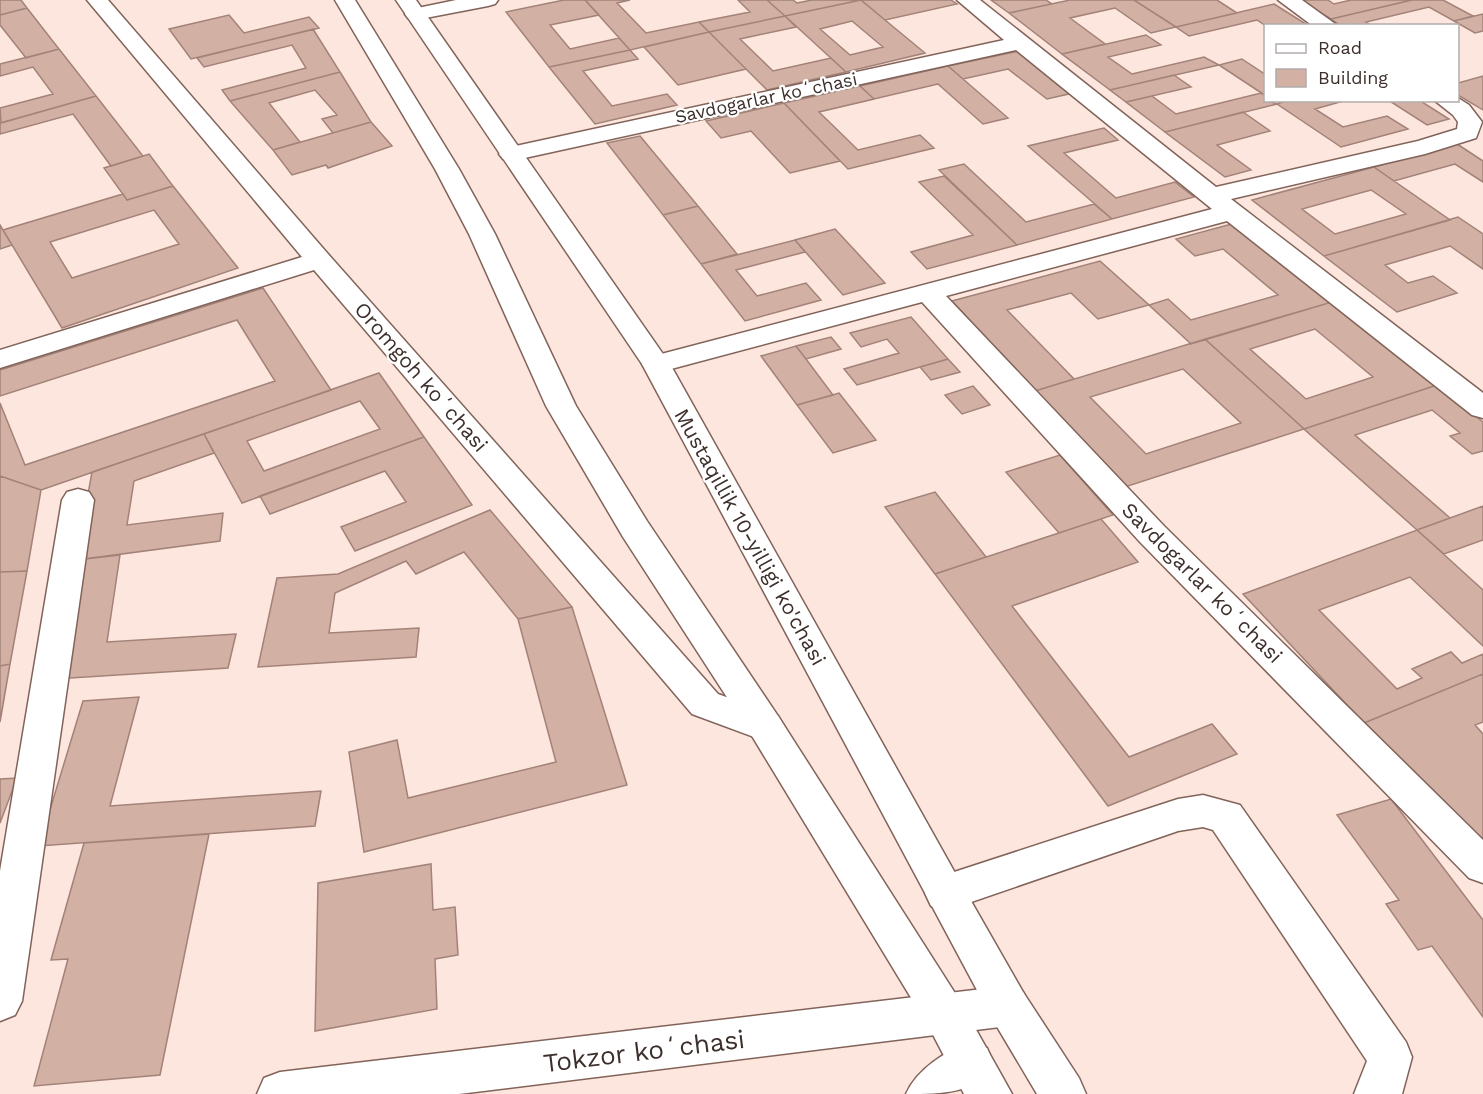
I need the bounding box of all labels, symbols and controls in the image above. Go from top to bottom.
legend [1264,24,1459,102]
text: Road [1318,37,1362,58]
text: Building [1318,67,1388,88]
street label: Savdogarlar koʻchasi [673,68,859,127]
street label: Oromgoh koʻchasi [349,297,493,457]
street label: Mustaqillik 10-yilligi ko'chasi [669,404,832,669]
street label: Savdogarlar koʻchasi [1117,497,1288,668]
street label: Tokzor koʻchasi [542,1024,746,1078]

